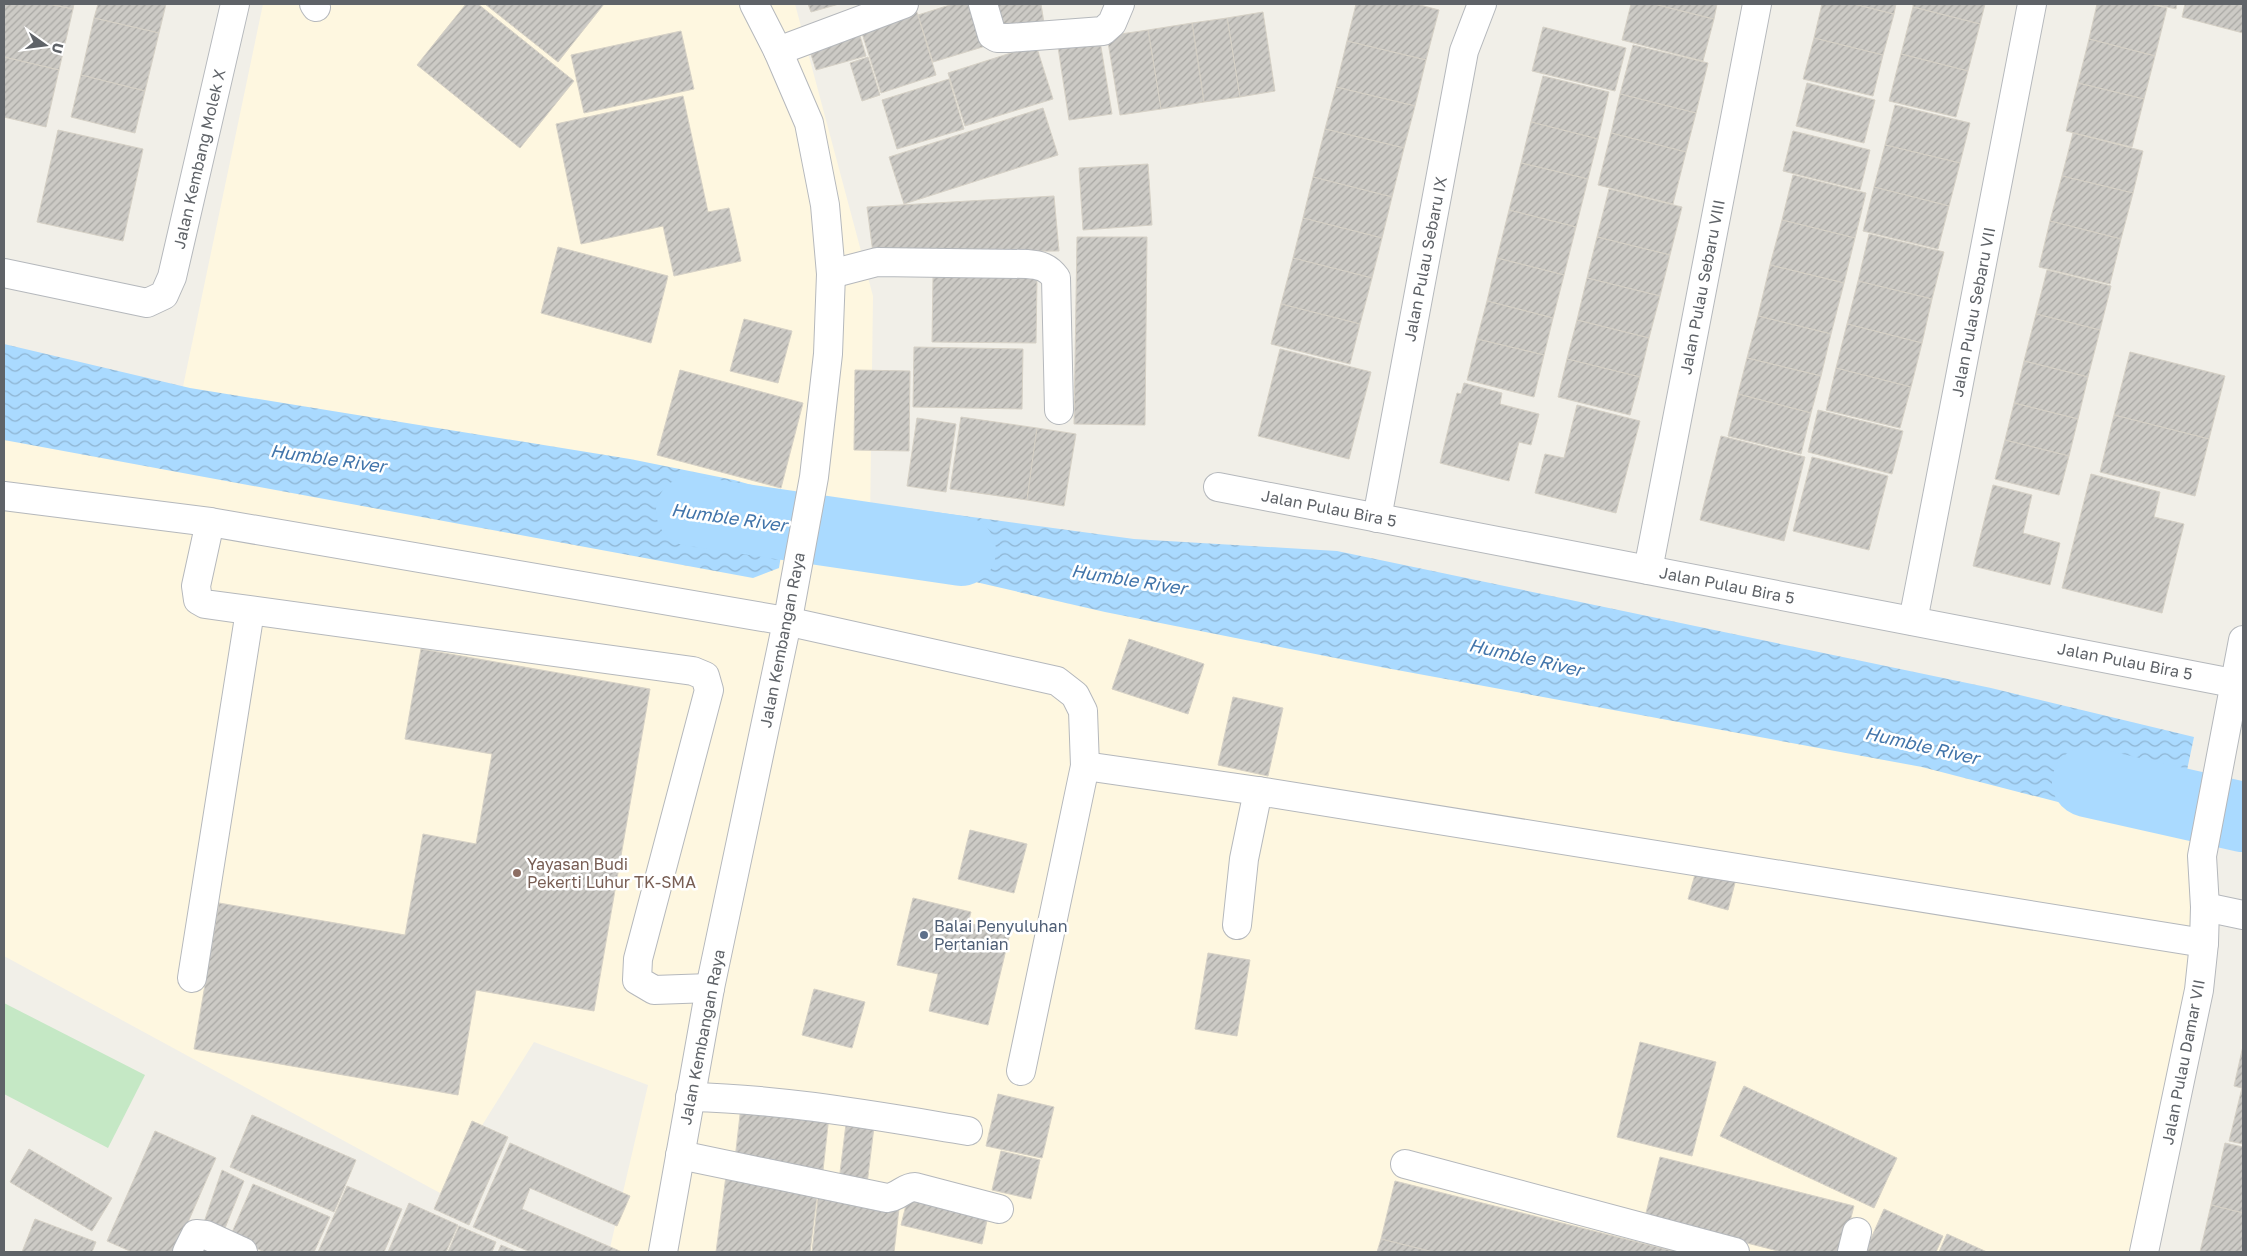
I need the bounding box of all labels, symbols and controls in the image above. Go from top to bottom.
north arrow [20,20,70,70]
text: U [49,41,68,55]
street label: Jalan Kembang Molek X [169,67,230,251]
street label: Jalan Pulau Sebaru IX [1399,174,1451,343]
street label: Jalan Pulau Sebaru VIII [1675,198,1729,376]
street label: Jalan Pulau Sebaru VII [1947,225,1999,399]
water label: Humble River [269,439,390,477]
street label: Jalan Pulau Bira 5 [1260,485,1398,531]
water label: Humble River [670,498,791,536]
street label: Jalan Kembangan Raya [755,550,809,730]
water label: Humble River [1070,559,1191,599]
street label: Jalan Pulau Bira 5 [1658,562,1796,608]
water label: Humble River [1467,633,1588,681]
street label: Jalan Pulau Bira 5 [2056,638,2194,684]
water label: Humble River [1863,721,1984,769]
place label: Yayasan Budi Pekerti Luhur TK-SMA [527,854,696,892]
marker: Yayasan Budi Pekerti Luhur TK-SMA [511,867,523,879]
place label: Balai Penyuluhan Pertanian [934,916,1068,954]
marker: Balai Penyuluhan Pertanian [918,929,930,941]
street label: Jalan Kembangan Raya [675,947,729,1127]
street label: Jalan Pulau Damar VII [2157,977,2209,1147]

